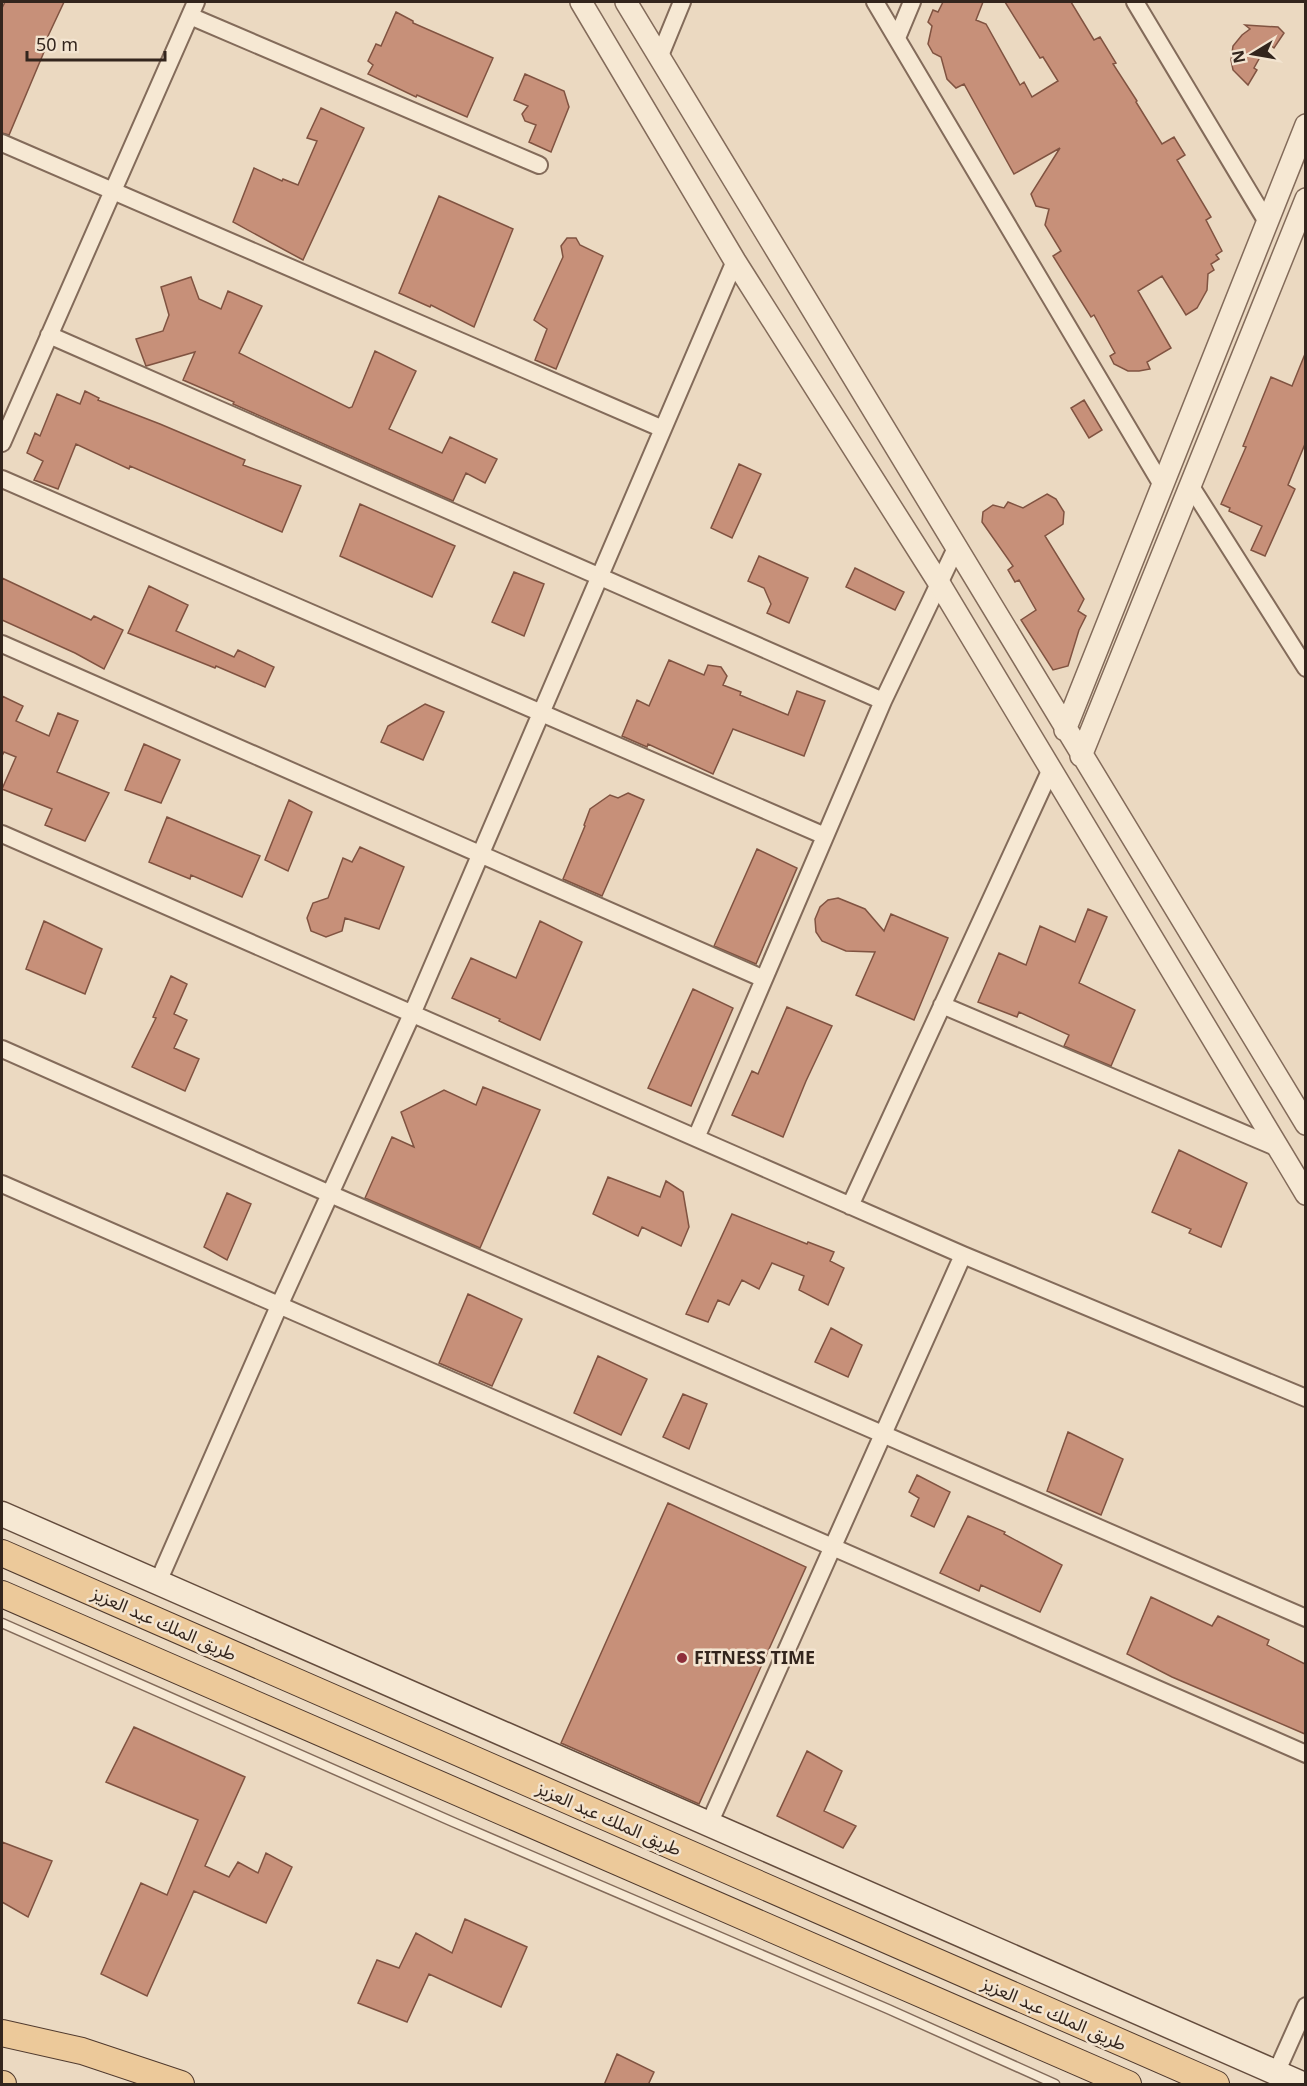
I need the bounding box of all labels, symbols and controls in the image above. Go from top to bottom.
scale bar [27,24,165,62]
north arrow [1223,24,1283,84]
text: 50 m [36,26,78,64]
text: N [1221,47,1257,66]
street label: طريق الملك عبد العزيز [84,1574,243,1673]
place label: FITNESS TIME [694,1639,815,1677]
marker: FITNESS TIME [675,1651,689,1665]
street label: طريق الملك عبد العزيز [529,1769,688,1868]
street label: طريق الملك عبد العزيز [974,1964,1133,2063]

